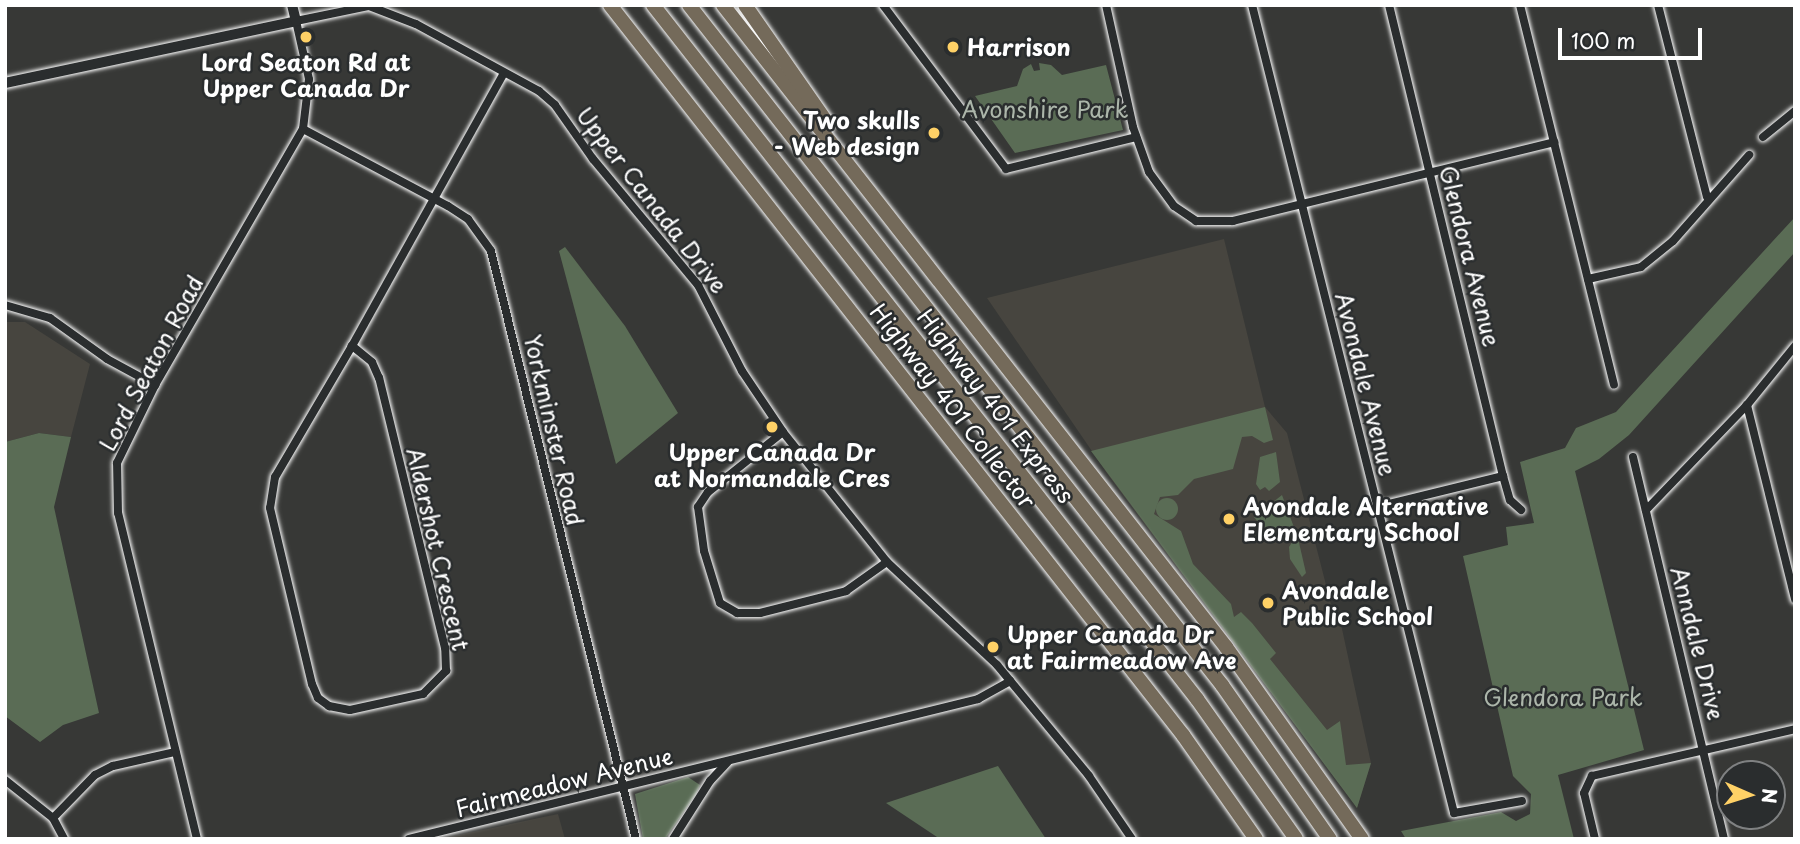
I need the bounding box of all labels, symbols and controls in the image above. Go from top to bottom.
scale bar [1562,14,1706,58]
text: 100 m [1571,24,1635,56]
marker: Lord Seaton Rd at Upper Canada Dr [298,29,314,45]
place label: Harrison [967,33,1071,61]
marker: Harrison [945,39,961,55]
place label: Lord Seaton Rd at Upper Canada Dr [200,48,412,102]
park label: Avonshire Park [962,95,1128,123]
street label: Upper Canada Drive [571,101,733,299]
place label: Two skulls - Web design [773,106,920,160]
marker: Two skulls - Web design [926,125,942,141]
street label: Glendora Avenue [1434,162,1506,350]
street label: Lord Seaton Road [93,270,209,456]
street label: Avondale Avenue [1330,289,1402,479]
street label: Highway 401 Collector [865,298,1041,514]
street label: Highway 401 Express [912,305,1080,507]
street label: Yorkminster Road [518,331,590,529]
marker: Upper Canada Dr at Normandale Cres [764,419,780,435]
place label: Upper Canada Dr at Normandale Cres [654,438,890,492]
street label: Aldershot Crescent [401,444,475,654]
place label: Avondale Alternative Elementary School [1243,492,1490,546]
marker: Avondale Alternative Elementary School [1221,511,1237,527]
street label: Anndale Drive [1665,562,1731,724]
place label: Avondale Public School [1282,576,1434,630]
marker: Avondale Public School [1260,595,1276,611]
place label: Upper Canada Dr at Fairmeadow Ave [1007,620,1236,674]
marker: Upper Canada Dr at Fairmeadow Ave [985,639,1001,655]
park label: Glendora Park [1484,683,1642,711]
street label: Fairmeadow Avenue [453,742,675,822]
north arrow [1716,760,1786,830]
text: N [1756,788,1784,804]

